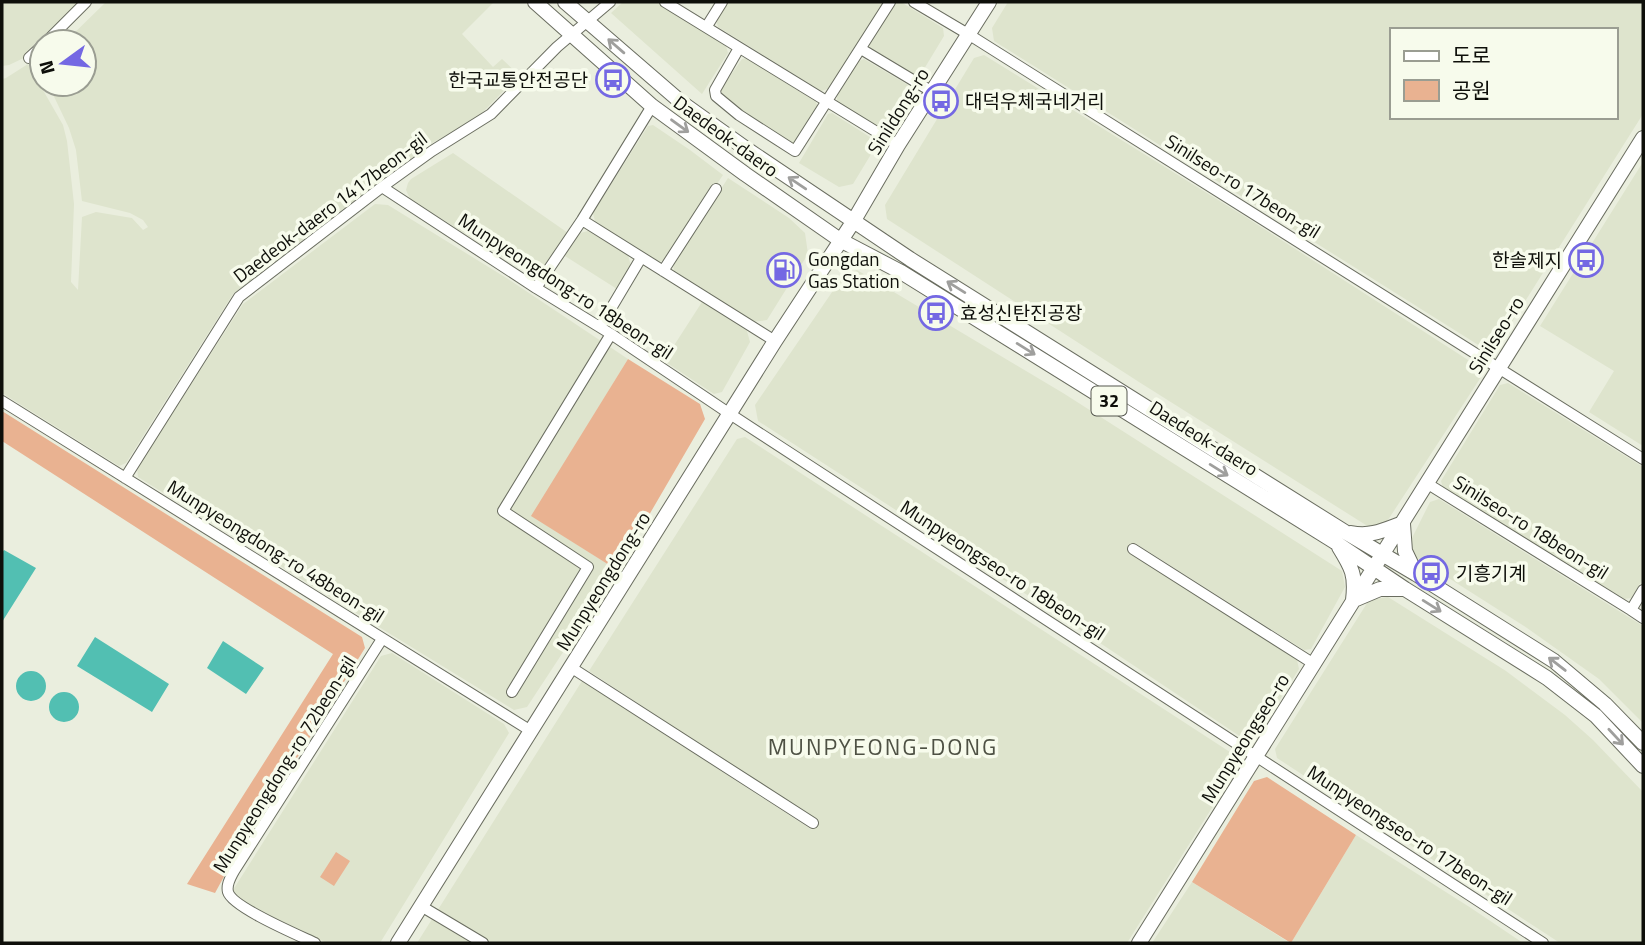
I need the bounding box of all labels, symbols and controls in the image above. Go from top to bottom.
north arrow [28,28,98,98]
legend [1390,28,1617,119]
one-way arrow [608,38,626,54]
text: 도로 [1452,39,1491,71]
text: N [30,57,62,78]
bus stop icon: 한국교통안전공단 [594,61,632,99]
street label: Sinildong-ro [859,62,936,160]
place label: 한국교통안전공단 [448,65,589,94]
text: 공원 [1452,74,1491,106]
bus stop icon: 대덕우체국네거리 [922,82,960,120]
place label: 대덕우체국네거리 [965,86,1105,115]
street label: Daedeok-daero [668,88,785,184]
one-way arrow [670,118,689,133]
street label: Daedeok-daero 1417beon-gil [227,124,433,289]
street label: Sinilseo-ro 17beon-gil [1160,126,1327,245]
one-way arrow [788,176,807,191]
street label: Munpyeongdong-ro 18beon-gil [453,205,680,366]
bus stop icon: 한솔제지 [1567,241,1605,279]
place label: Gongdan Gas Station [808,244,900,295]
place label: 한솔제지 [1492,245,1562,274]
fuel station icon: Gongdan Gas Station [765,251,803,289]
one-way arrow [947,280,966,295]
street label: Sinilseo-ro [1460,290,1531,379]
bus stop icon: 효성신탄진공장 [917,294,955,332]
place label: 효성신탄진공장 [960,298,1082,327]
one-way arrow [1015,343,1035,357]
road number: 32 [1092,386,1126,416]
street label: Daedeok-daero [1144,393,1264,483]
one-way arrow [1209,462,1228,477]
street label: Sinilseo-ro 18beon-gil [1448,467,1615,586]
street label: Munpyeongdong-ro 48beon-gil [162,472,390,629]
street label: Munpyeongseo-ro 18beon-gil [895,492,1112,647]
street label: Munpyeongdong-ro [548,506,657,656]
bus stop icon: 기흥기계 [1412,554,1450,592]
place label: 기흥기계 [1456,558,1526,587]
one-way arrow [1421,599,1441,613]
street label: Munpyeongdong-ro 72beon-gil [205,650,362,878]
one-way arrow [1547,657,1566,672]
street label: Munpyeongseo-ro [1193,667,1296,808]
one-way arrow [1608,728,1625,745]
district label: MUNPYEONG-DONG [768,729,998,764]
street label: Munpyeongseo-ro 17beon-gil [1302,757,1519,912]

